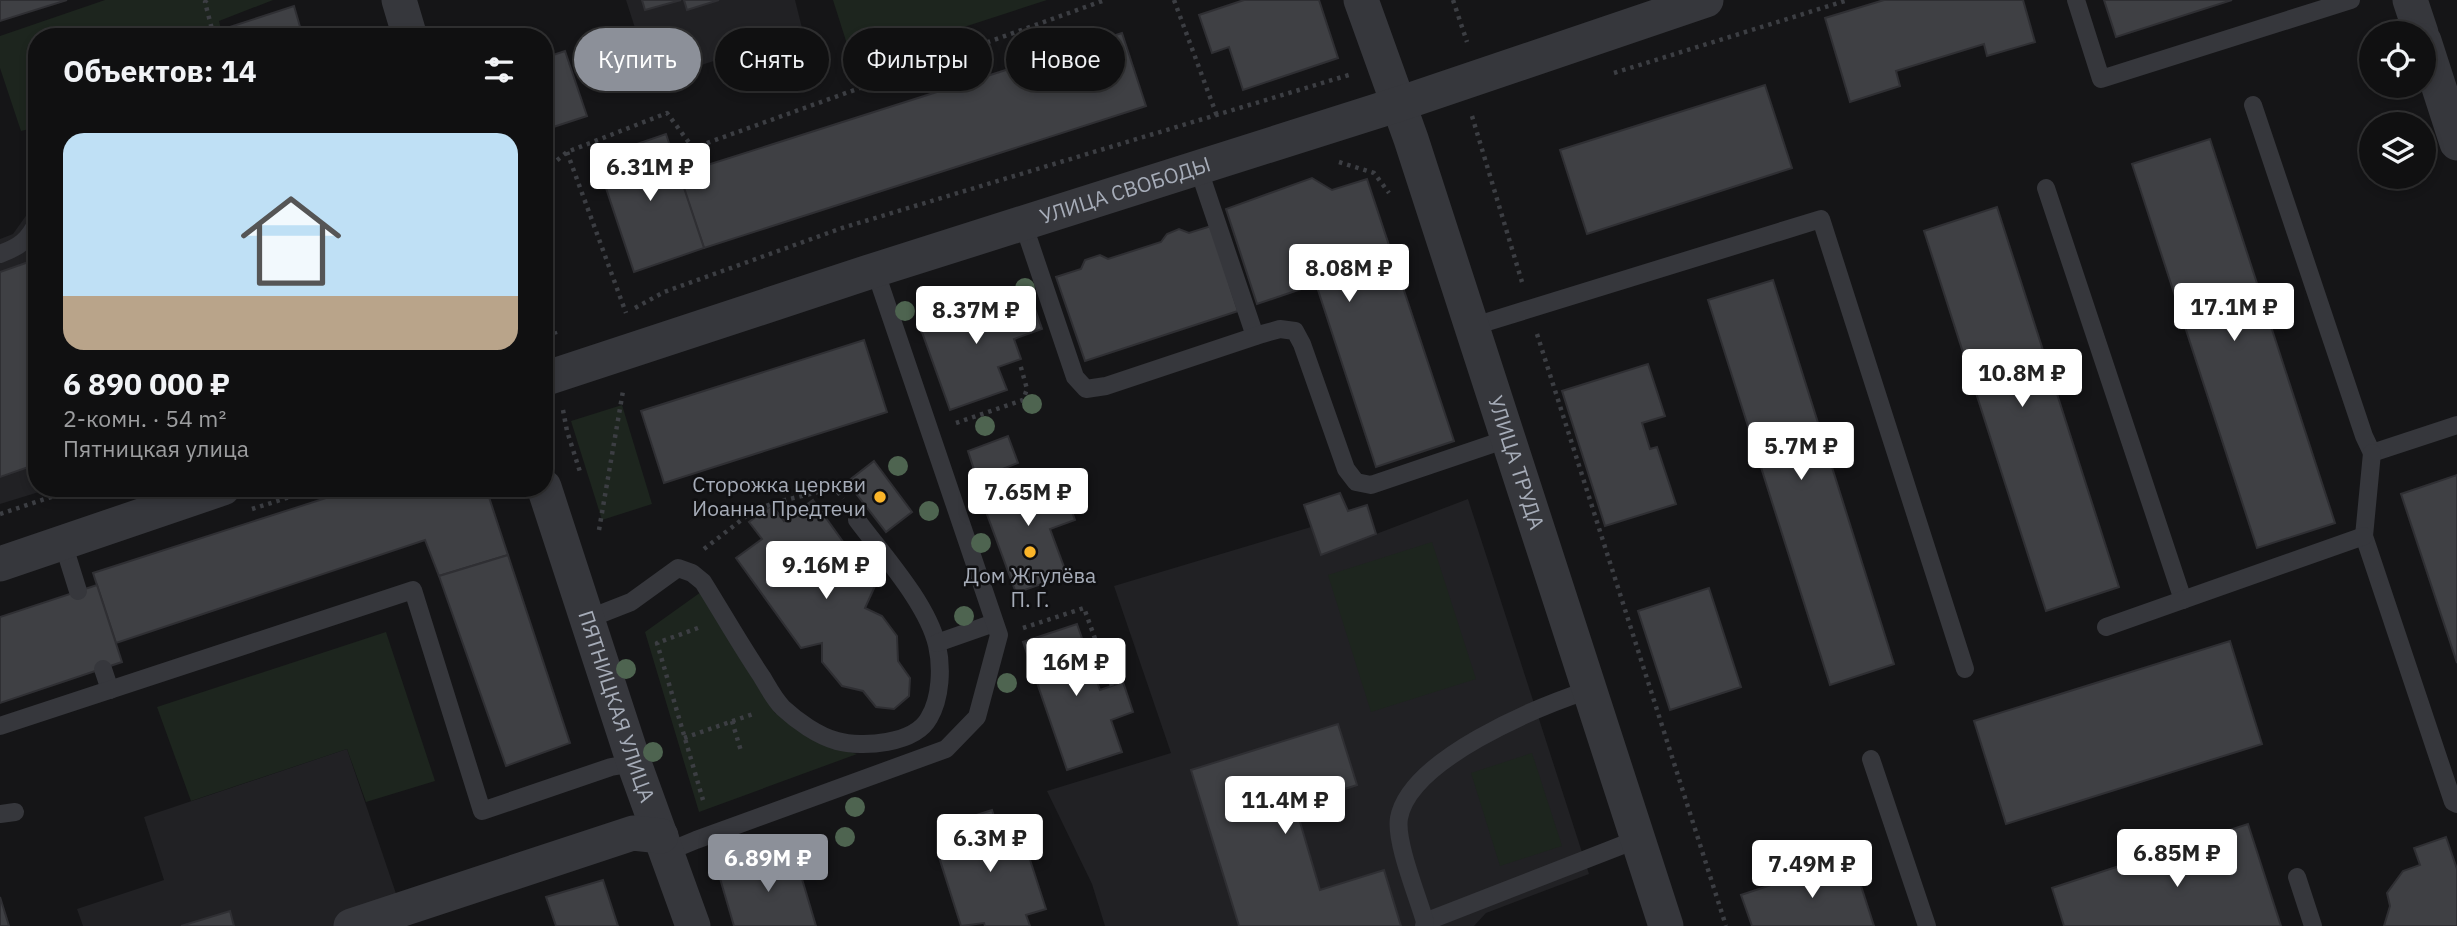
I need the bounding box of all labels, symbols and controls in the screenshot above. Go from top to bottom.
map controls [2359,21,2436,189]
button: locate [2359,21,2436,98]
chip: Купить [574,28,701,91]
chip: Снять [715,28,829,91]
chip: Фильтры [843,28,992,91]
chip: Новое [1006,28,1125,91]
text: Объектов: 14 [63,51,257,90]
icon: filters [480,51,518,89]
button: layers [2359,112,2436,189]
pin: 6.31M ₽ [585,144,715,203]
street label: УЛИЦА СВОБОДЫ [1036,150,1214,230]
text: 6.31M ₽ [606,151,694,181]
icon: home [228,178,354,304]
pin: 8.08M ₽ [1284,244,1414,304]
text: 8.08M ₽ [1305,252,1393,282]
pin: 17.1M ₽ [2169,284,2299,343]
pin: 8.37M ₽ [911,286,1041,346]
text: 17.1M ₽ [2190,291,2278,321]
text: 8.37M ₽ [932,294,1020,324]
pin: 10.8M ₽ [1957,350,2087,409]
text: 10.8M ₽ [1978,357,2066,387]
text: 6 890 000 ₽ [63,364,230,403]
street label: УЛИЦА ТРУДА [1482,392,1552,533]
text: 2-комн. · 54 m² [63,403,226,433]
pin: 5.7M ₽ [1744,422,1858,482]
text: 5.7M ₽ [1764,430,1838,460]
text: Пятницкая улица [63,433,249,463]
pin: 7.65M ₽ [963,468,1093,528]
place label: Сторожка церкви Иоанна Предтечи [692,470,866,522]
text: 7.65M ₽ [984,476,1072,506]
marker: Сторожка церкви Иоанна Предтечи [872,489,888,505]
pin: 9.16M ₽ [761,542,891,601]
marker: Дом Жгулёва П. Г. [1022,544,1038,560]
text: 9.16M ₽ [782,549,870,579]
place label: Дом Жгулёва П. Г. [964,561,1096,613]
street label: ПЯТНИЦКАЯ УЛИЦА [572,607,662,806]
pin: 16M ₽ [1027,638,1125,698]
text: 16M ₽ [1042,646,1110,676]
pin: 11.4M ₽ [1220,776,1350,836]
text: 11.4M ₽ [1241,784,1329,814]
pin: 6.3M ₽ [933,814,1047,874]
text: 6.3M ₽ [953,822,1027,852]
pin: 6.85M ₽ [2112,830,2242,889]
pin: 6.89M ₽ [703,834,833,894]
text: 6.85M ₽ [2133,837,2221,867]
pin: 7.49M ₽ [1747,841,1877,900]
text: 6.89M ₽ [724,842,812,872]
text: 7.49M ₽ [1768,848,1856,878]

